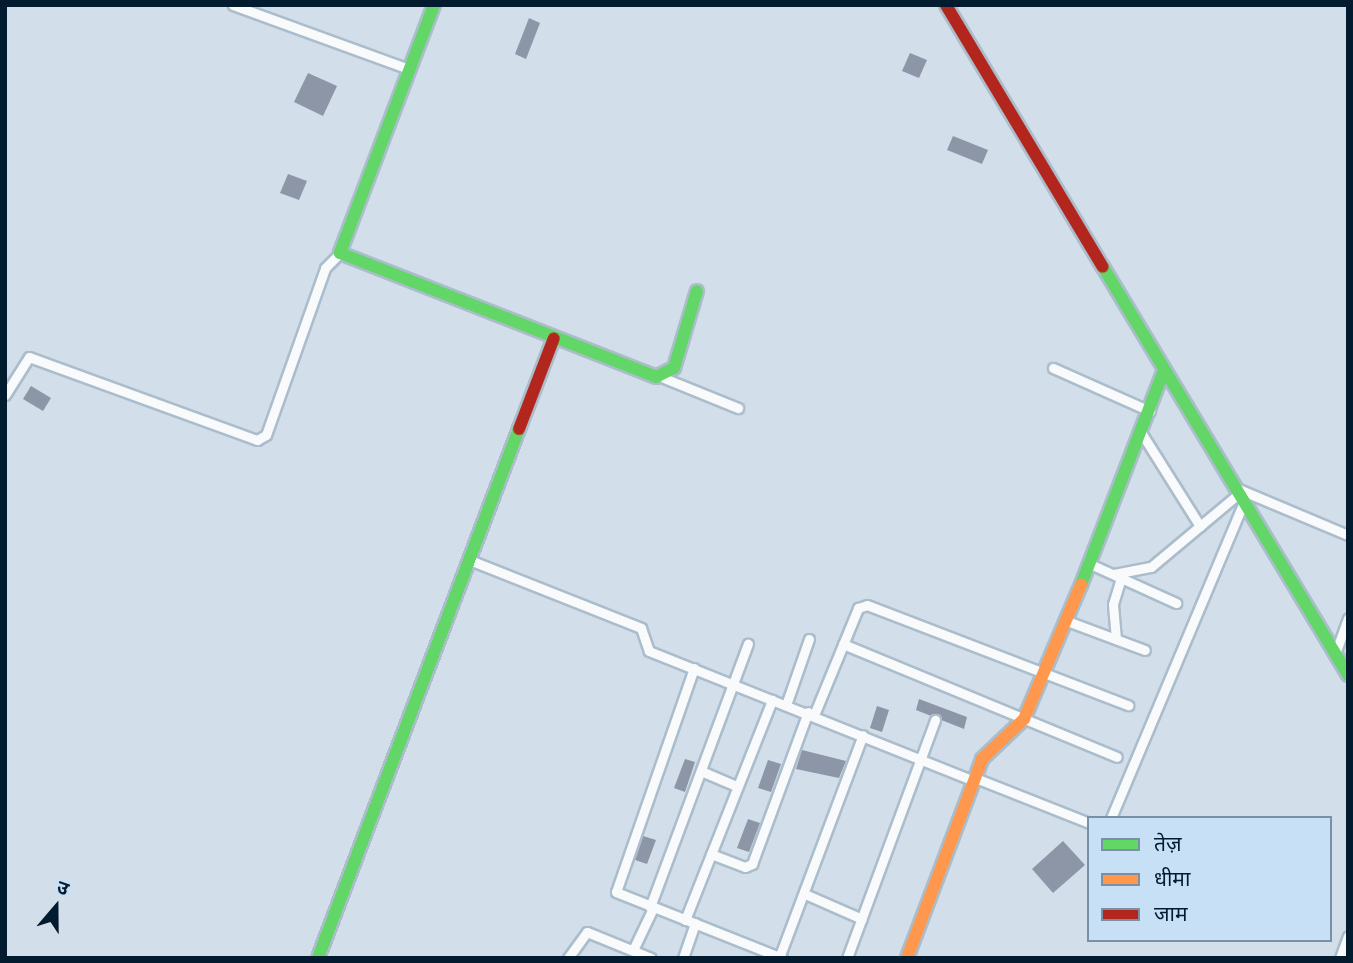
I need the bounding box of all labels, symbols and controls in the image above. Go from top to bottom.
legend [1087,816,1332,942]
text: तेज़ [1154,829,1182,857]
text: धीमा [1154,864,1190,892]
north arrow [21,872,91,942]
text: उ [54,874,73,900]
text: जाम [1154,899,1188,927]

